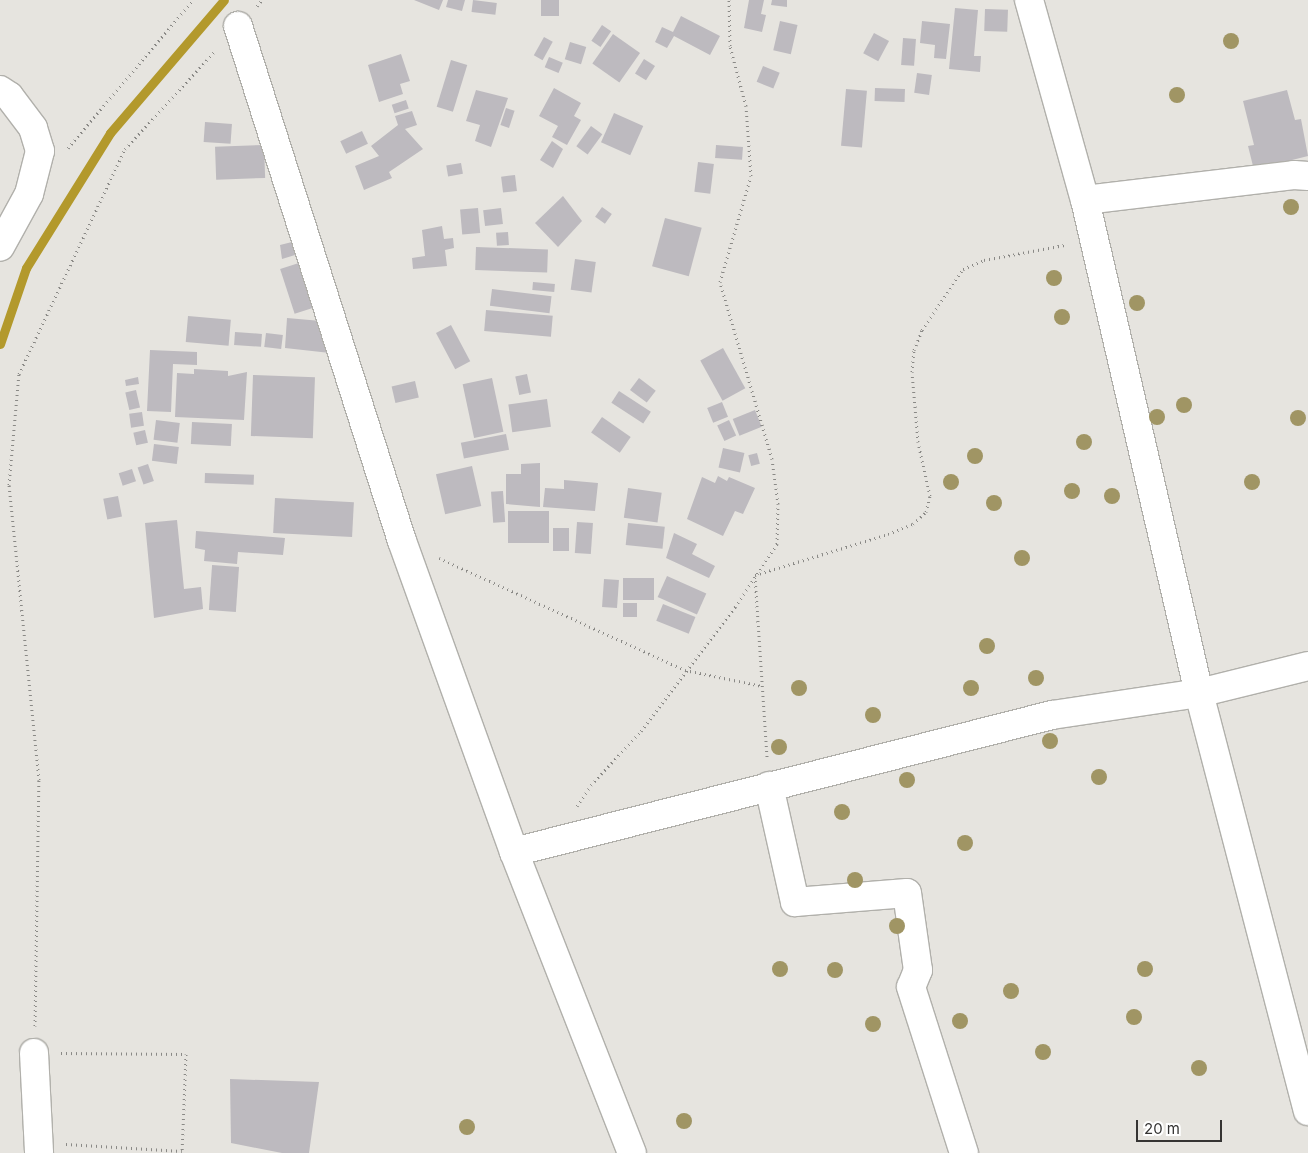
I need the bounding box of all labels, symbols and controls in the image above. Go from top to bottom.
scale bar [1138,1110,1224,1142]
text: 20 m [1144,1119,1180,1138]

